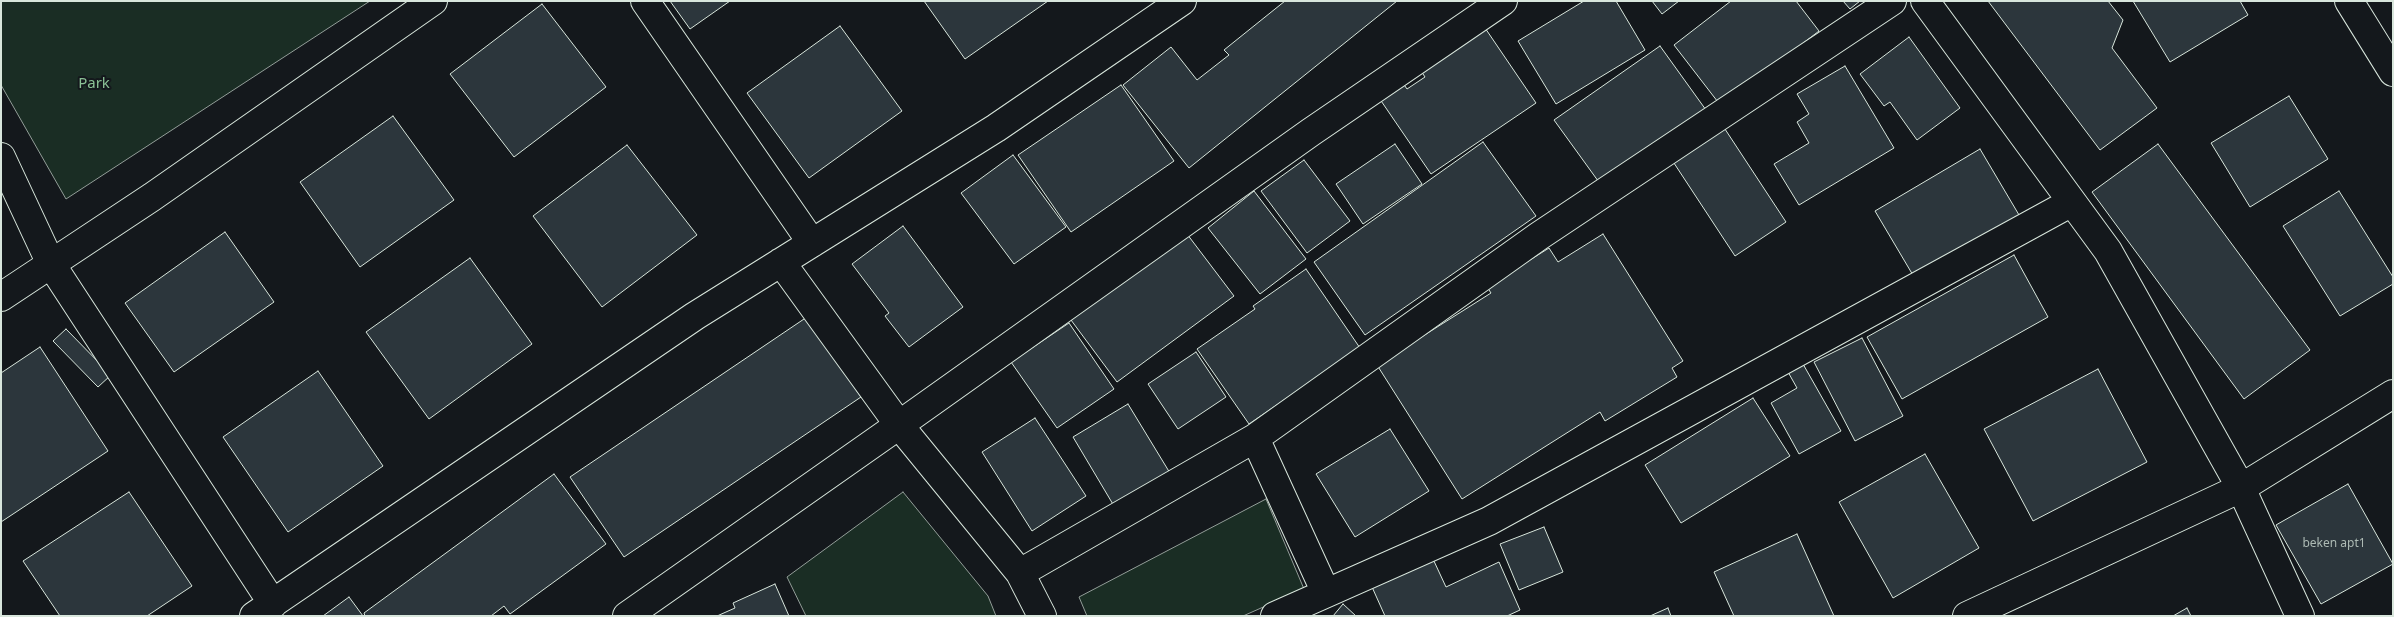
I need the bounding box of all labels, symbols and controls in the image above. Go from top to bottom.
park label: Park [78,75,110,93]
house number: beken apt1 [2302,537,2366,551]

